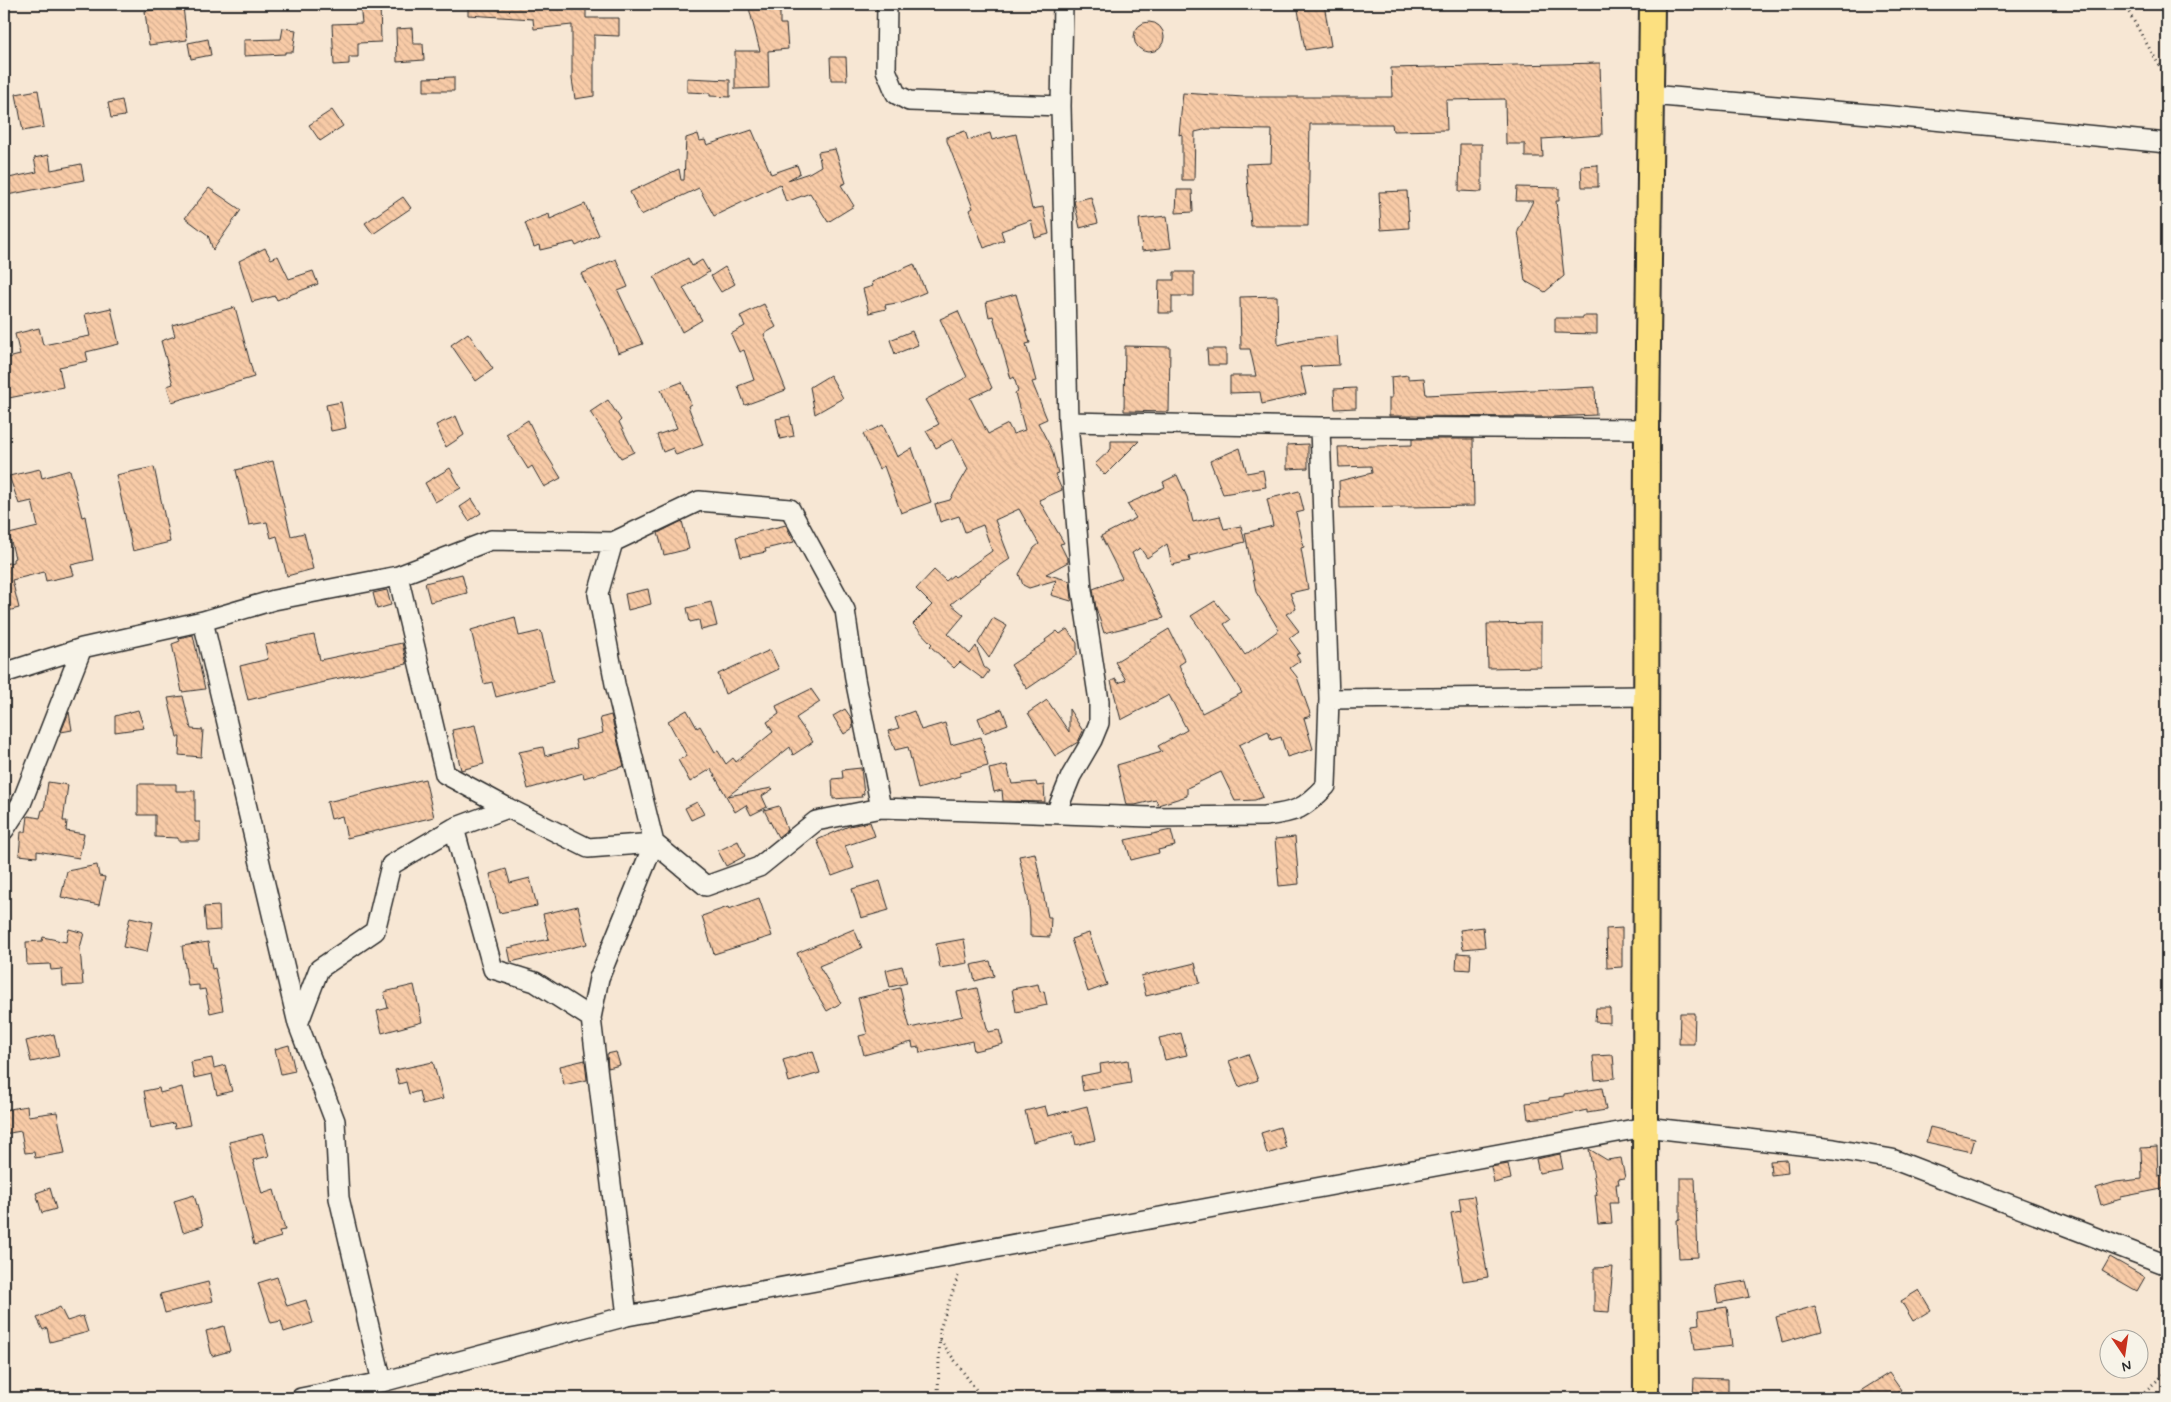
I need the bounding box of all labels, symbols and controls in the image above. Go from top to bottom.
north arrow [2098,1330,2148,1380]
text: N [2120,1356,2133,1376]

